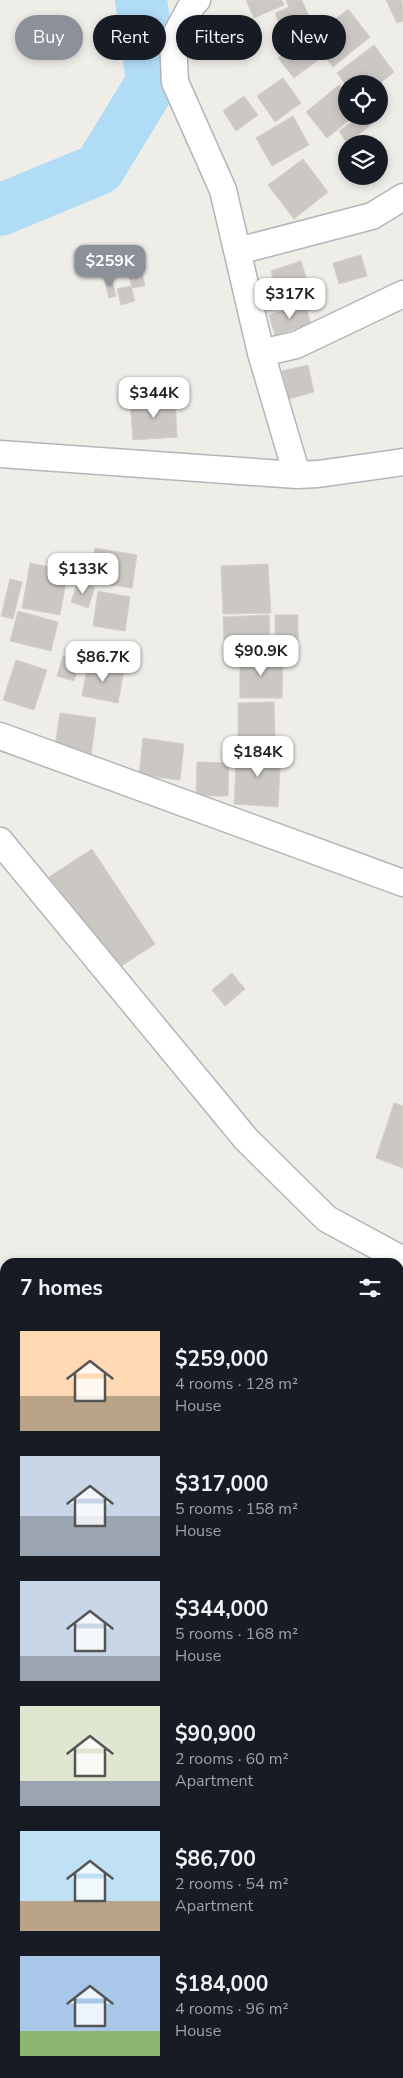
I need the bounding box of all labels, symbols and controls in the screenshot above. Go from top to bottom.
chip: Buy [15,15,83,60]
chip: Rent [93,15,166,60]
chip: Filters [176,15,262,60]
chip: New [272,15,346,60]
map controls [338,75,388,185]
button: locate [338,75,388,125]
button: layers [338,135,388,185]
pin: $259K [75,244,145,287]
text: $259K [85,250,135,272]
pin: $317K [255,278,325,320]
text: $317K [265,283,315,305]
pin: $344K [119,376,189,419]
text: $344K [129,382,179,404]
pin: $133K [48,552,118,595]
text: $133K [58,558,108,580]
pin: $90.9K [220,634,302,677]
pin: $86.7K [62,640,144,683]
text: $90.9K [235,640,288,662]
text: $86.7K [77,646,130,668]
pin: $184K [223,736,293,778]
text: $184K [233,741,283,763]
text: 7 homes [20,1274,103,1302]
icon: filters [356,1274,384,1302]
text: $259,000 [175,1345,268,1373]
icon: home [60,1351,120,1411]
text: 4 rooms · 128 m² [175,1373,298,1395]
text: House [175,1395,221,1417]
text: $317,000 [175,1470,268,1498]
icon: home [60,1476,120,1536]
text: 5 rooms · 158 m² [175,1498,298,1520]
text: House [175,1520,221,1542]
text: $344,000 [175,1595,268,1623]
icon: home [60,1601,120,1661]
text: 5 rooms · 168 m² [175,1623,298,1645]
text: House [175,1645,221,1667]
text: $90,900 [175,1720,256,1748]
icon: home [60,1726,120,1786]
text: 2 rooms · 60 m² [175,1748,288,1770]
text: Apartment [175,1770,253,1792]
text: $86,700 [175,1845,256,1873]
icon: home [60,1851,120,1911]
text: 2 rooms · 54 m² [175,1873,288,1895]
text: Apartment [175,1895,253,1917]
text: $184,000 [175,1970,268,1998]
icon: home [60,1976,120,2036]
text: 4 rooms · 96 m² [175,1998,288,2020]
text: House [175,2020,221,2042]

